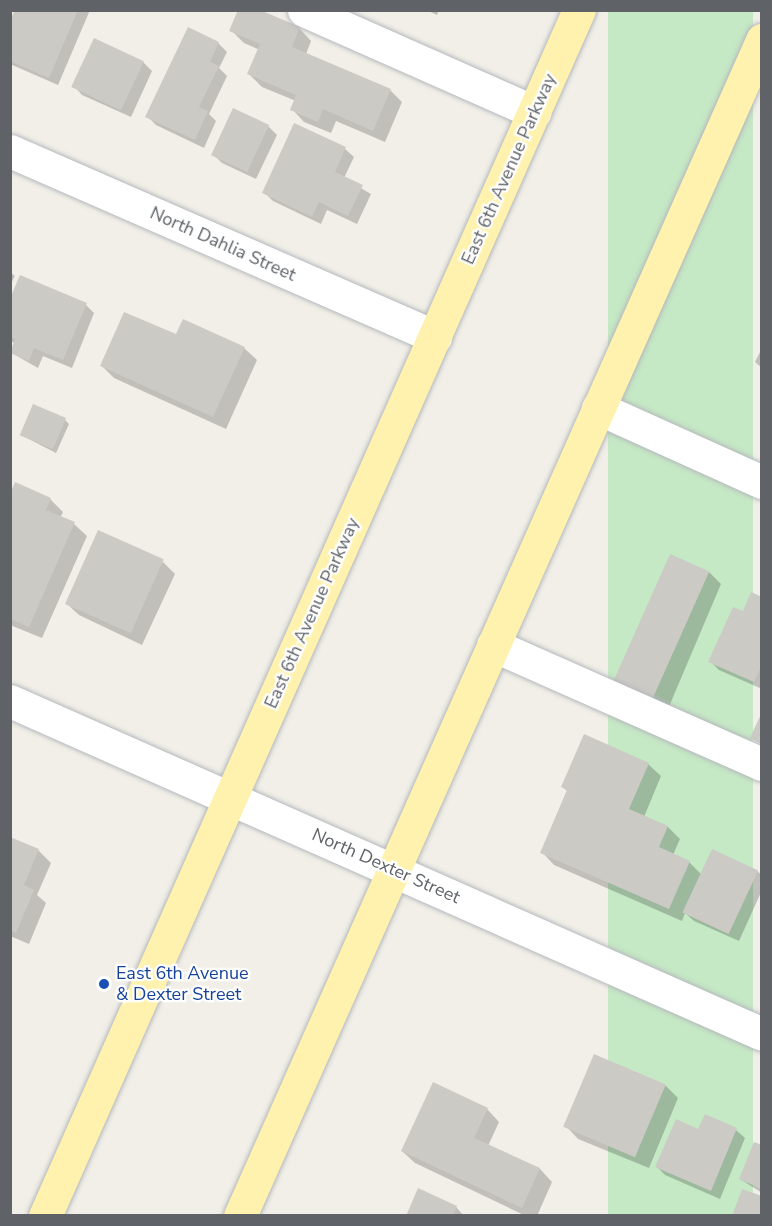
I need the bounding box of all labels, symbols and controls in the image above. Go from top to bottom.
street label: East 6th Avenue Parkway [457,70,561,268]
street label: North Dahlia Street [147,202,299,286]
street label: East 6th Avenue Parkway [260,514,364,712]
street label: North Dexter Street [309,824,463,908]
place label: East 6th Avenue & Dexter Street [116,963,249,1006]
marker: East 6th Avenue & Dexter Street [97,977,111,991]

